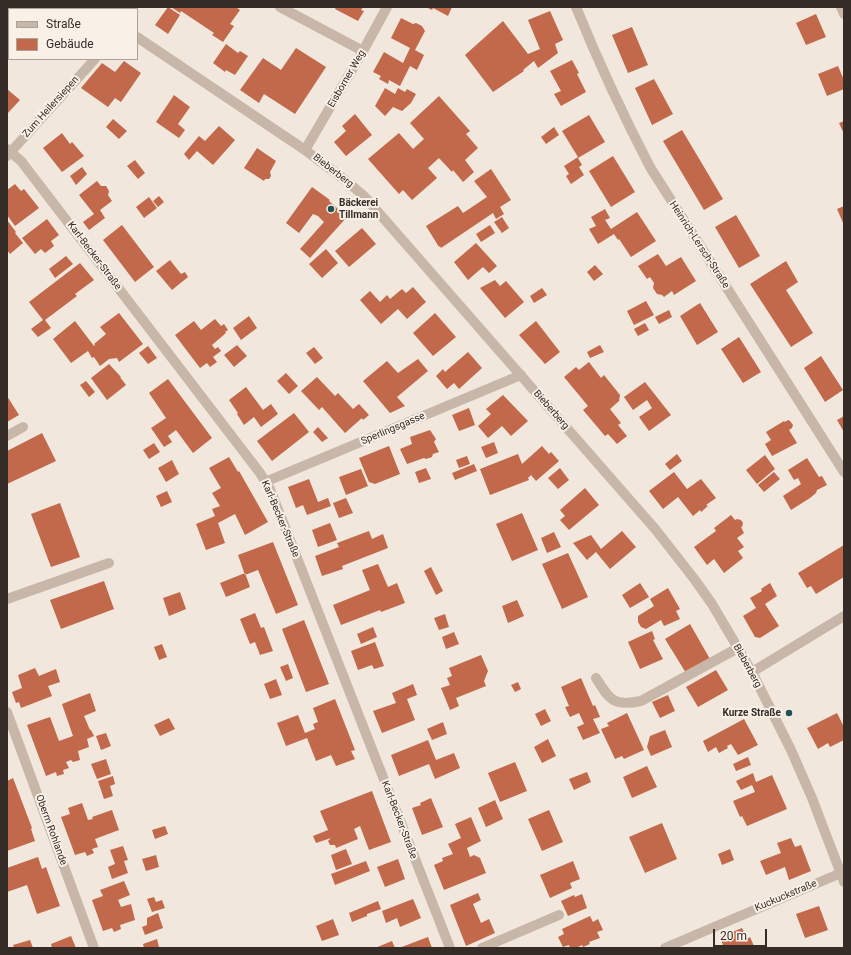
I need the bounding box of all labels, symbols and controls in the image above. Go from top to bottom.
legend [8,8,138,60]
text: Straße [46,17,81,31]
text: Gebäude [46,37,94,51]
street label: Eisborner Weg [326,48,368,110]
street label: Zum Heilersiepen [20,74,82,140]
street label: Bieberberg [310,151,356,191]
place label: Bäckerei Tillmann [339,197,378,220]
street label: Heinrich-Lersch-Straße [666,199,732,291]
marker: Bäckerei Tillmann [326,204,336,214]
street label: Karl-Becker-Straße [64,219,124,293]
street label: Bieberberg [531,388,571,432]
street label: Sperlingsgasse [359,410,427,448]
street label: Karl-Becker-Straße [258,479,302,559]
street label: Bieberberg [730,642,764,690]
place label: Kurze Straße [722,707,781,719]
marker: Kurze Straße [784,708,794,718]
street label: Karl-Becker-Straße [379,779,419,861]
street label: Oberm Rohlande [33,793,69,867]
street label: Kuckuckstraße [753,878,819,914]
scale bar [715,921,769,947]
text: 20 m [720,929,747,943]

